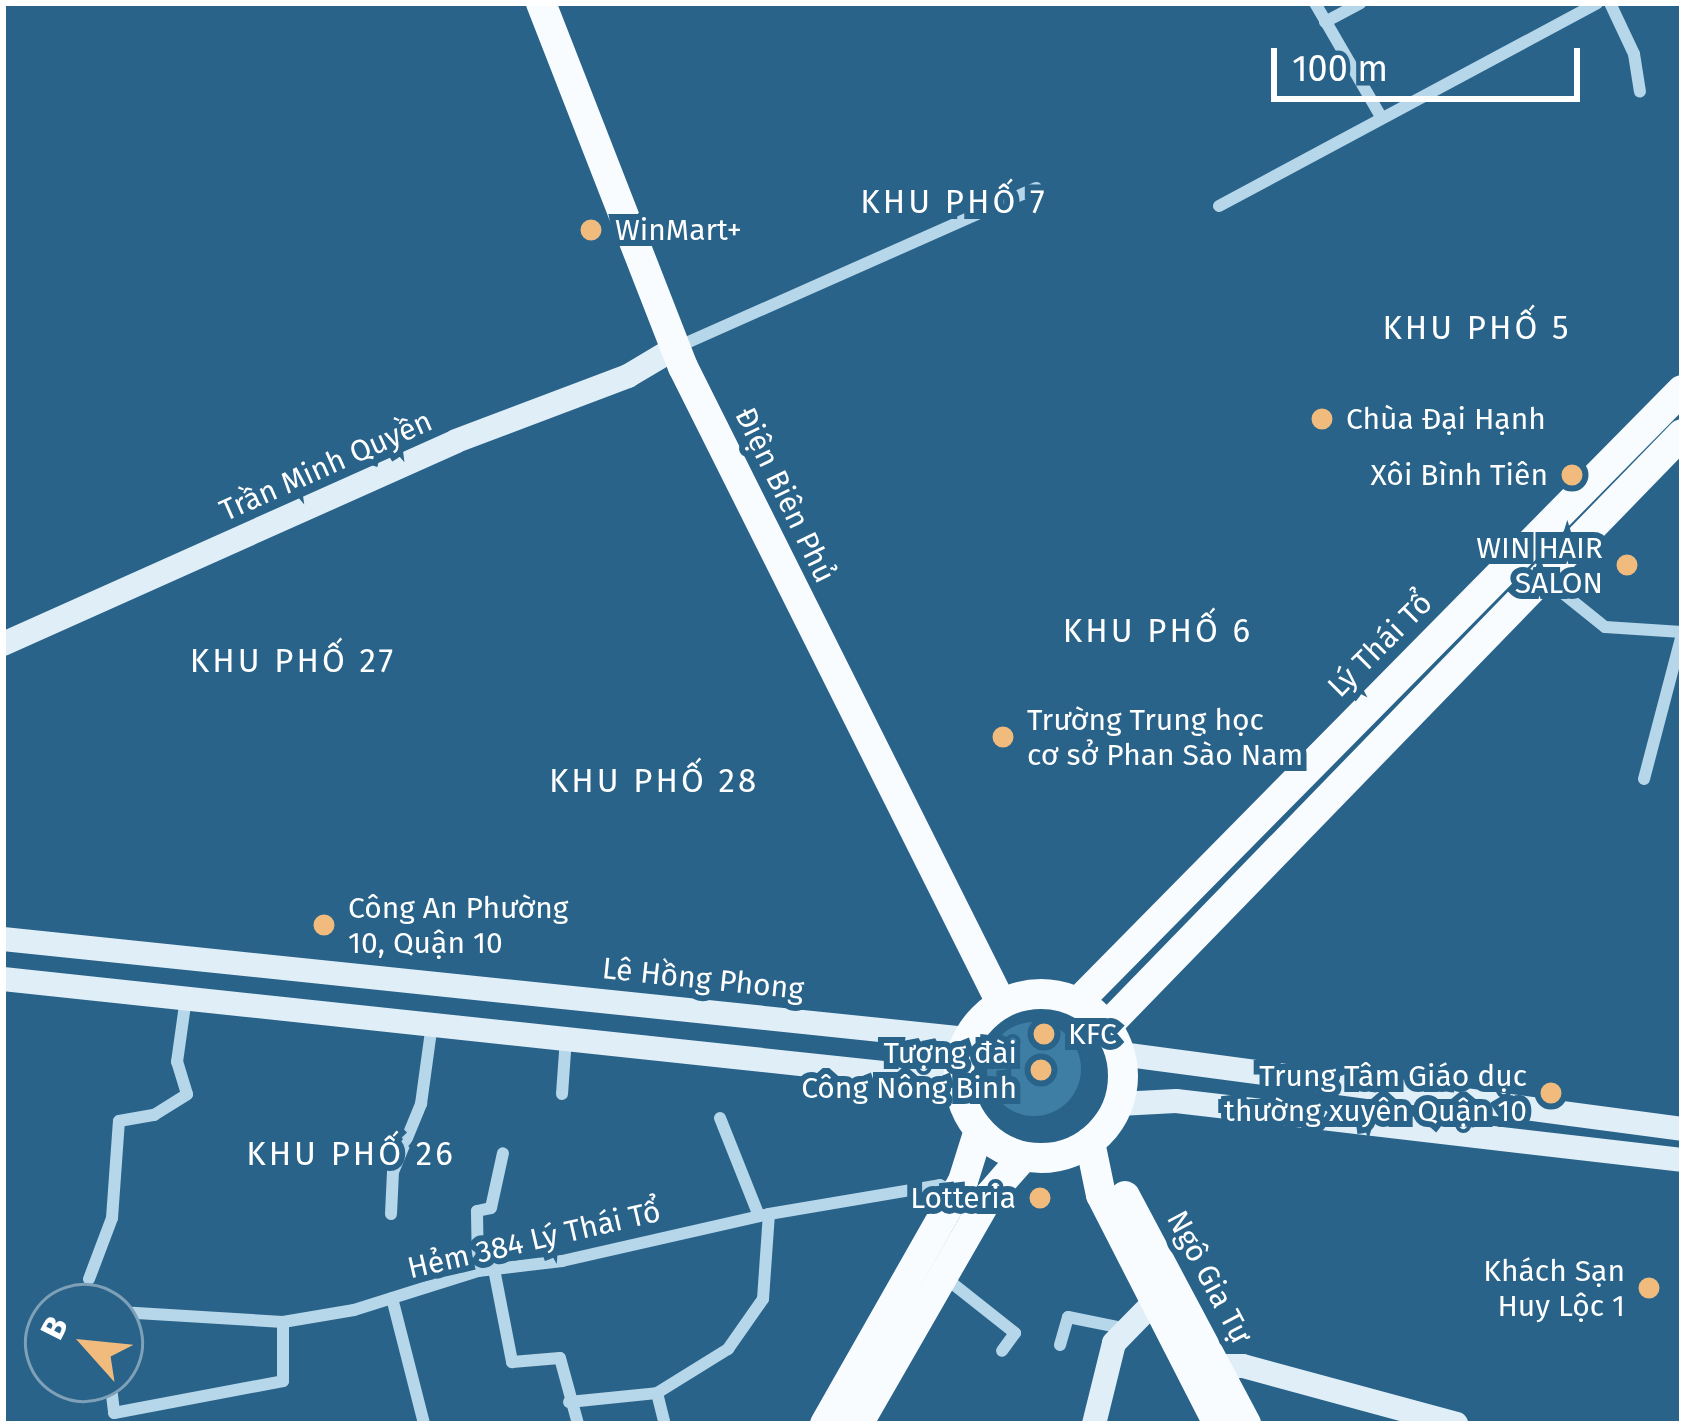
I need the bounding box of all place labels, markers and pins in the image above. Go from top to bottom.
place label: WinMart+ [615,212,742,248]
marker: WinMart+ [578,217,604,243]
place label: Chùa Đại Hạnh [1346,401,1546,437]
marker: Chùa Đại Hạnh [1309,406,1335,432]
place label: Xôi Bình Tiên [1371,457,1548,493]
marker: Xôi Bình Tiên [1559,462,1585,488]
place label: WIN HAIR SALON [1476,530,1603,600]
marker: WIN HAIR SALON [1614,552,1640,578]
place label: Trường Trung học cơ sở Phan Sào Nam [1027,702,1303,772]
marker: Trường Trung học cơ sở Phan Sào Nam [990,724,1016,750]
place label: Công An Phường 10, Quận 10 [348,890,568,960]
marker: Công An Phường 10, Quận 10 [311,912,337,938]
place label: KFC [1068,1016,1117,1052]
marker: KFC [1031,1021,1057,1047]
place label: Tượng đài Công Nông Binh [801,1035,1017,1106]
marker: Tượng đài Công Nông Binh [1028,1057,1054,1083]
place label: Trung Tâm Giáo dục thường xuyên Quận 10 [1224,1058,1527,1128]
marker: Trung Tâm Giáo dục thường xuyên Quận 10 [1538,1080,1564,1106]
place label: Lotteria [910,1180,1016,1216]
marker: Lotteria [1027,1185,1053,1211]
place label: Khách Sạn Huy Lộc 1 [1483,1253,1625,1324]
marker: Khách Sạn Huy Lộc 1 [1636,1275,1662,1301]

